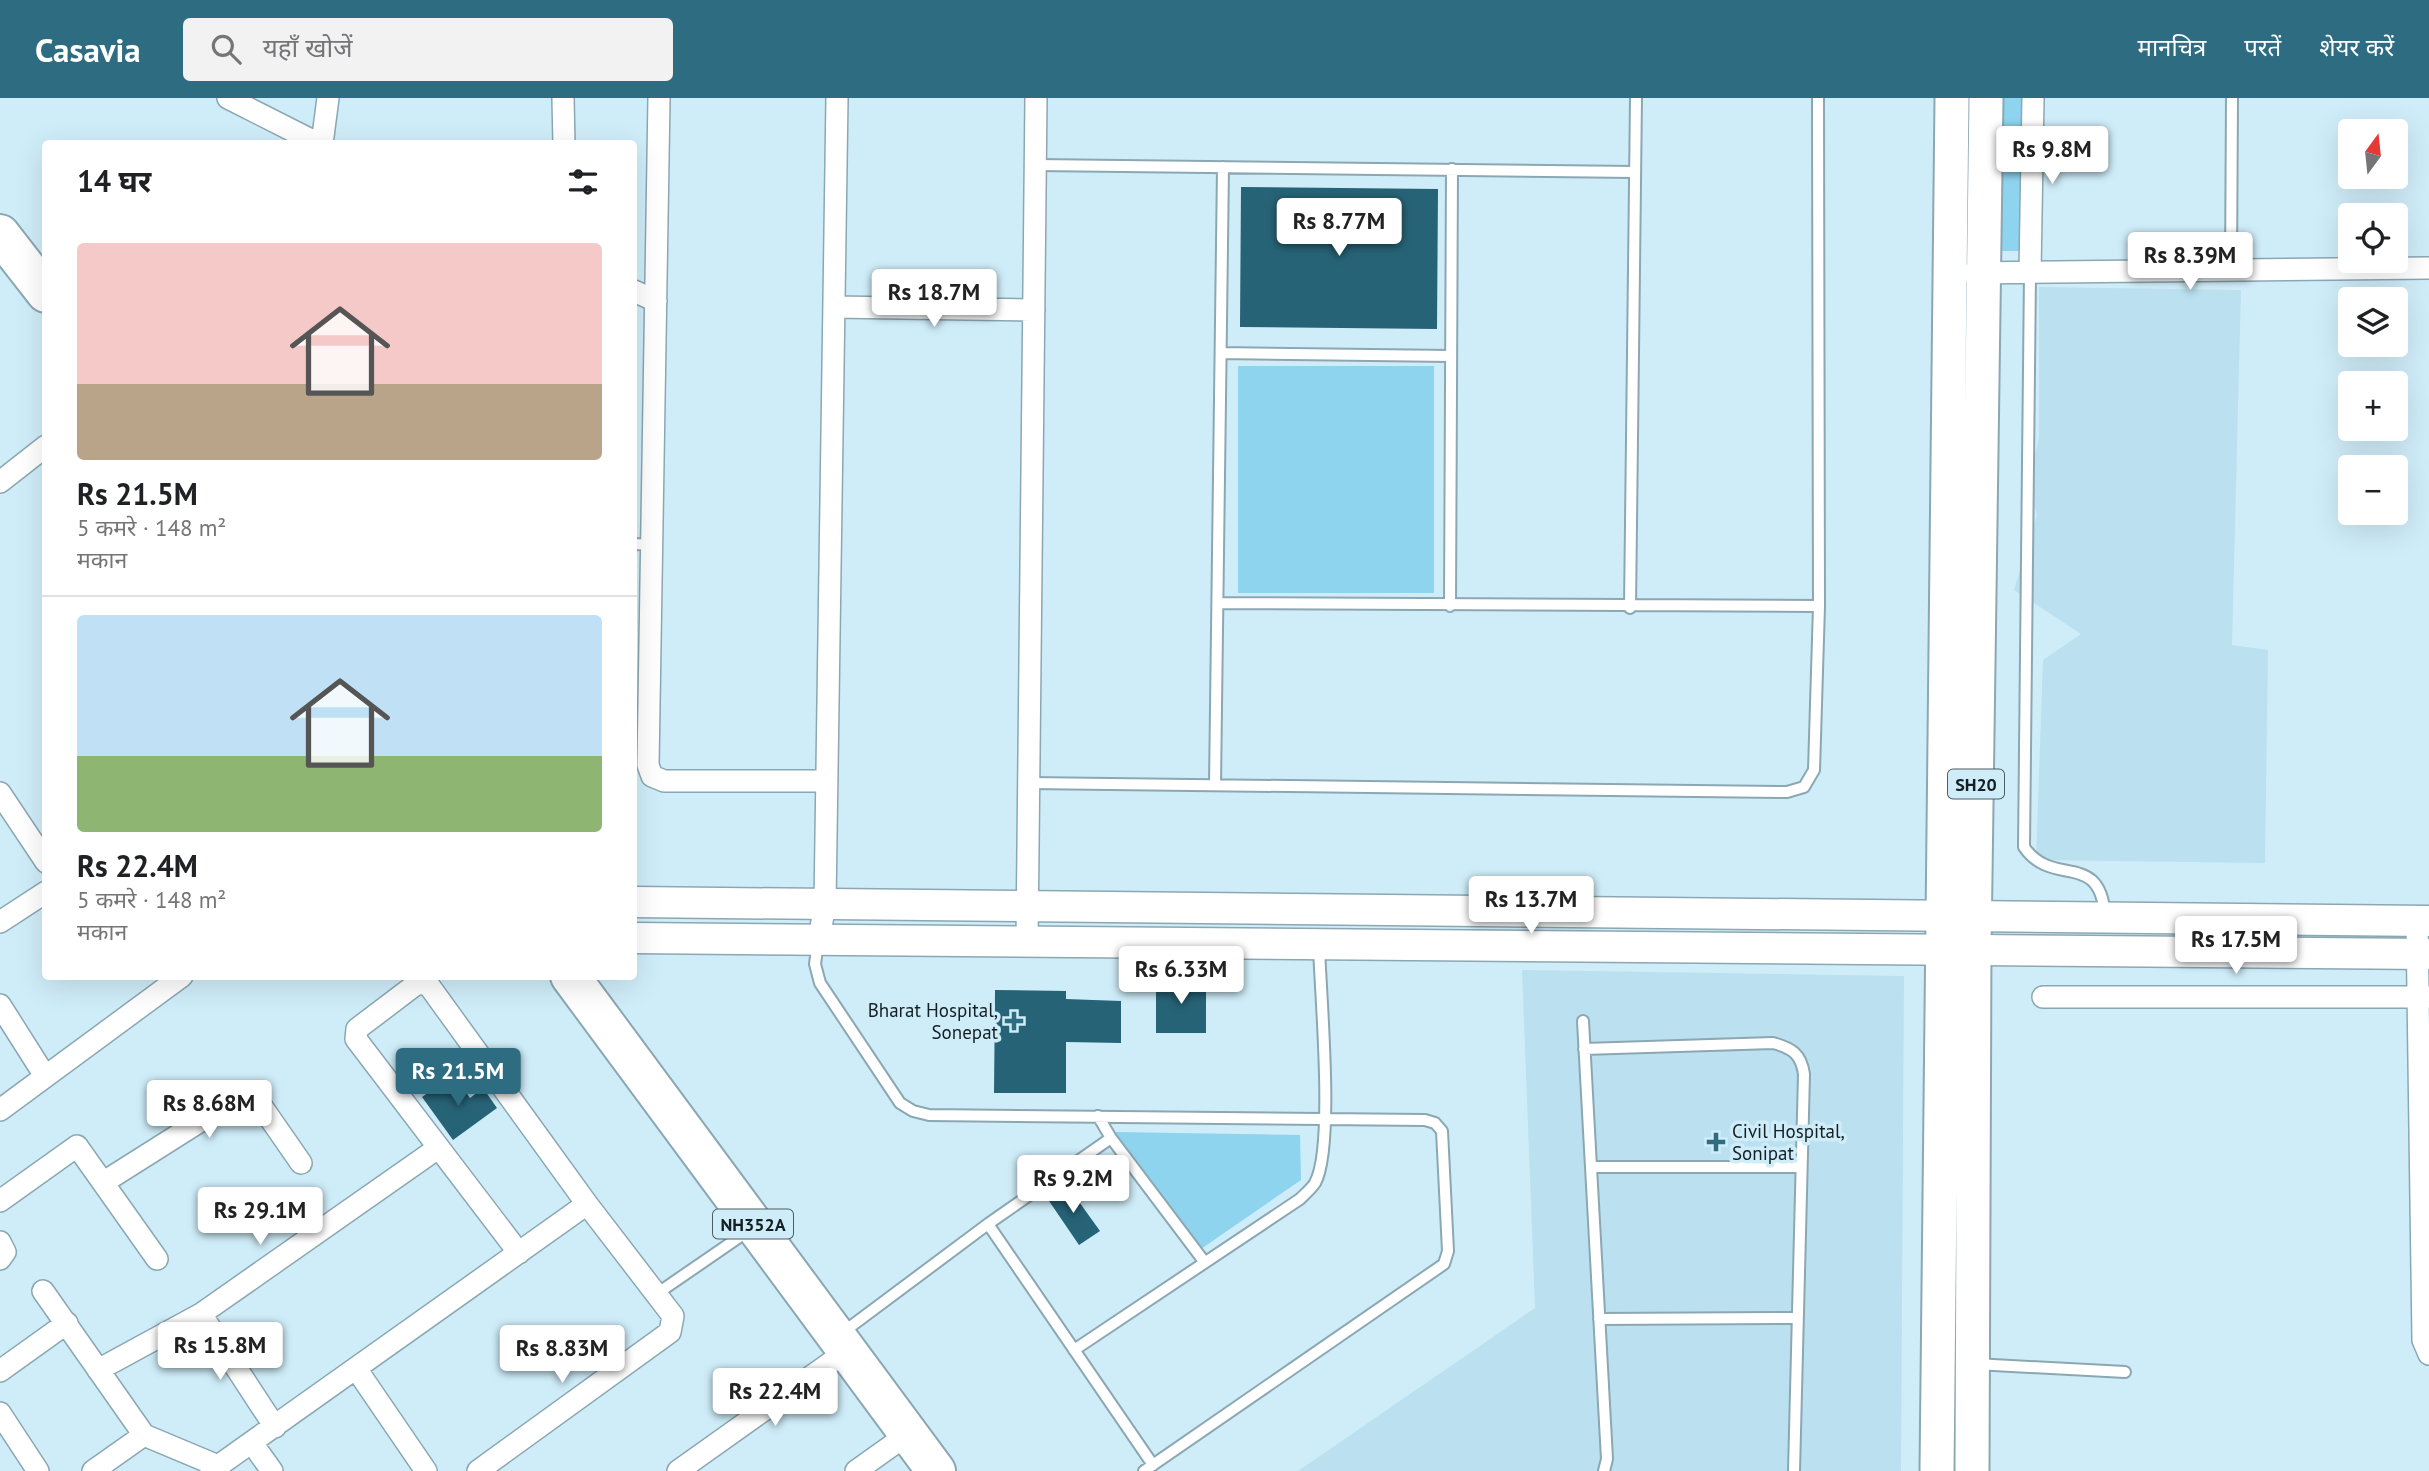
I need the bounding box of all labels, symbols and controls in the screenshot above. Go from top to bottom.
search box [183,18,673,81]
text: Casavia [35,28,141,71]
icon: search [207,30,245,68]
text: यहाँ खोजें [263,31,353,64]
text: मानचित्र [2138,32,2206,63]
text: परतें [2244,32,2281,63]
text: शेयर करें [2319,32,2394,63]
north arrow [2338,119,2408,189]
map controls [2338,119,2408,525]
pin: Rs 9.8M [1987,126,2117,186]
text: Rs 9.8M [2012,134,2092,163]
text: 14 घर [77,161,151,200]
icon: filters [564,163,602,201]
pin: Rs 8.77M [1267,198,1411,258]
button: locate [2338,203,2408,273]
text: Rs 8.77M [1293,206,1385,235]
pin: Rs 8.39M [2118,232,2262,292]
text: Rs 8.39M [2144,240,2236,269]
pin: Rs 18.7M [862,270,1006,329]
text: Rs 18.7M [888,277,980,306]
button: layers [2338,287,2408,357]
icon: home [277,288,403,414]
button: + [2338,371,2408,441]
button: − [2338,455,2408,525]
text: Rs 21.5M [77,474,198,513]
text: 5 कमरे · 148 m² [77,513,226,542]
text: मकान [77,545,127,574]
icon: home [277,660,403,786]
road number: SH20 [1948,770,2004,798]
text: Rs 22.4M [77,846,198,885]
pin: Rs 13.7M [1459,876,1603,936]
text: Rs 13.7M [1485,884,1577,913]
text: 5 कमरे · 148 m² [77,885,226,914]
pin: Rs 17.5M [2164,916,2308,976]
text: मकान [77,917,127,946]
text: Rs 17.5M [2191,924,2281,953]
pin: Rs 6.33M [1109,946,1253,1006]
text: Rs 6.33M [1135,954,1227,983]
place label: Bharat Hospital, Sonepat [868,998,999,1044]
marker: Bharat Hospital, Sonepat [1004,1011,1024,1031]
pin: Rs 21.5M [386,1048,530,1108]
text: Rs 21.5M [412,1056,504,1085]
pin: Rs 8.68M [137,1080,281,1140]
text: Rs 8.68M [163,1088,255,1117]
place label: Civil Hospital, Sonipat [1732,1119,1845,1165]
marker: Civil Hospital, Sonipat [1706,1132,1726,1152]
pin: Rs 9.2M [1008,1156,1138,1215]
text: Rs 9.2M [1033,1163,1113,1192]
pin: Rs 29.1M [188,1188,332,1247]
text: Rs 29.1M [214,1195,306,1224]
road number: NH352A [713,1210,793,1238]
pin: Rs 15.8M [148,1322,292,1382]
pin: Rs 8.83M [490,1326,634,1385]
text: Rs 15.8M [174,1330,266,1359]
text: Rs 8.83M [516,1333,608,1362]
pin: Rs 22.4M [703,1368,847,1428]
text: Rs 22.4M [729,1376,821,1405]

